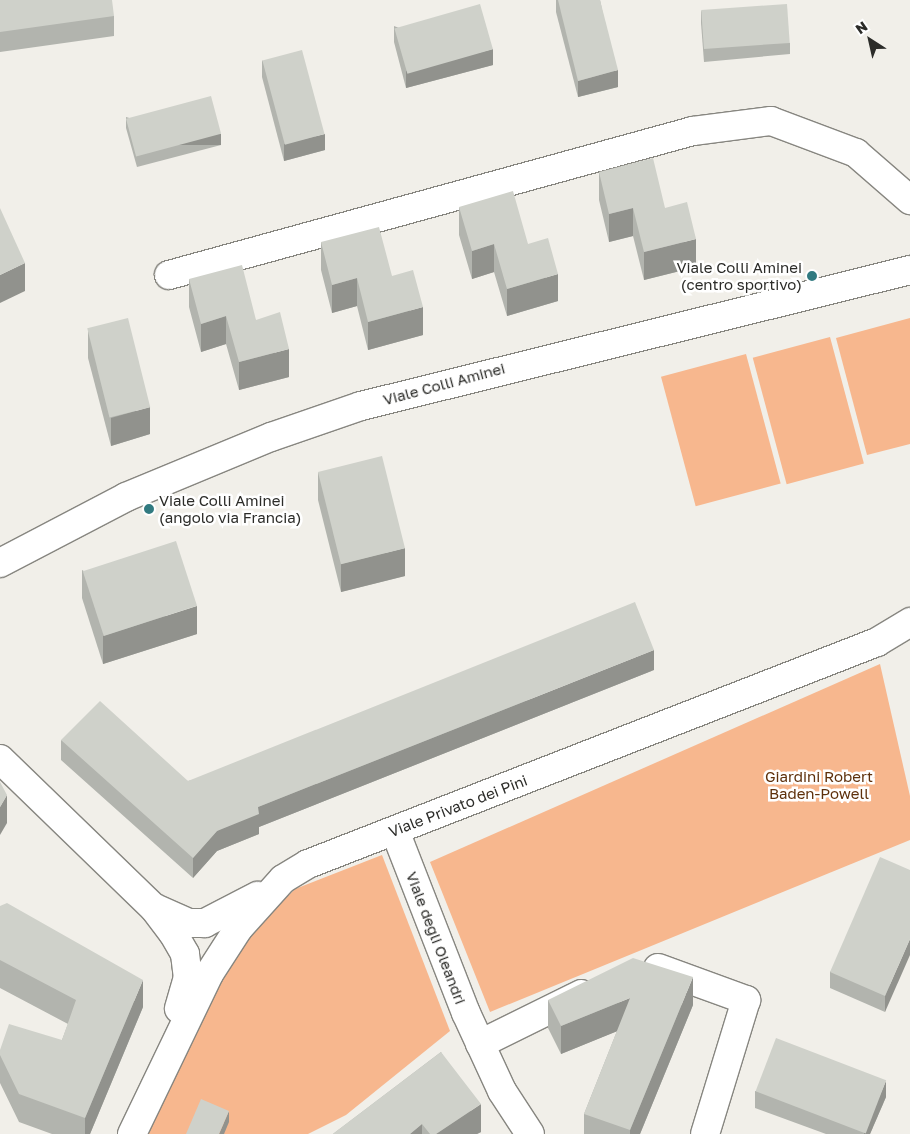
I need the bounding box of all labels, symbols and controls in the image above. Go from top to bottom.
north arrow [845,15,895,65]
text: N [852,17,870,37]
place label: Viale Colli Aminei (centro sportivo) [676,258,802,293]
marker: Viale Colli Aminei (centro sportivo) [806,270,818,282]
street label: Viale Colli Aminei [381,359,507,409]
place label: Viale Colli Aminei (angolo via Francia) [159,491,301,526]
marker: Viale Colli Aminei (angolo via Francia) [143,503,155,515]
park label: Giardini Robert Baden-Powell [765,767,873,802]
street label: Viale Privato dei Pini [386,771,530,841]
street label: Viale degli Oleandri [402,869,470,1007]

